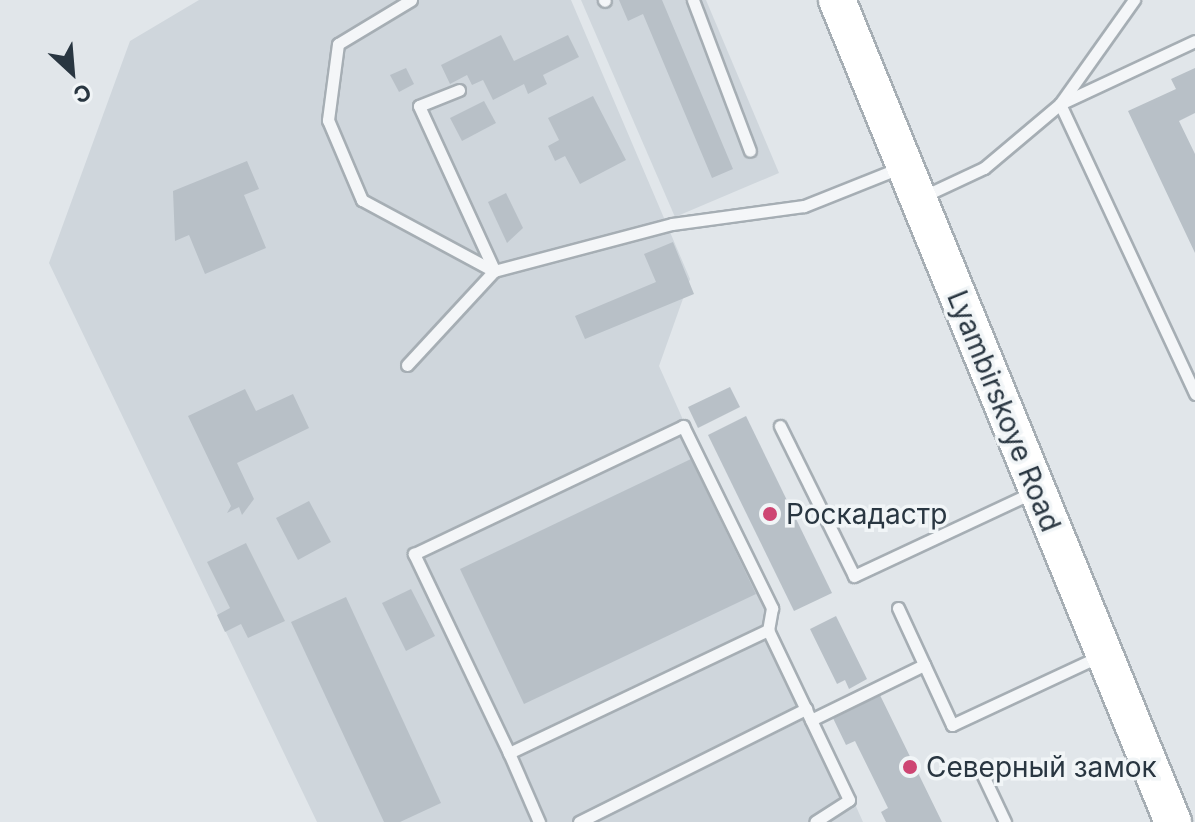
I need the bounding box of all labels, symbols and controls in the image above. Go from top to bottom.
north arrow [32,32,112,112]
text: С [70,78,96,109]
street label: Lyambirskoye Road [940,286,1068,536]
place label: Роскадастр [786,497,947,531]
marker: Роскадастр [761,505,779,523]
place label: Северный замок [926,750,1157,784]
marker: Северный замок [901,758,919,776]

